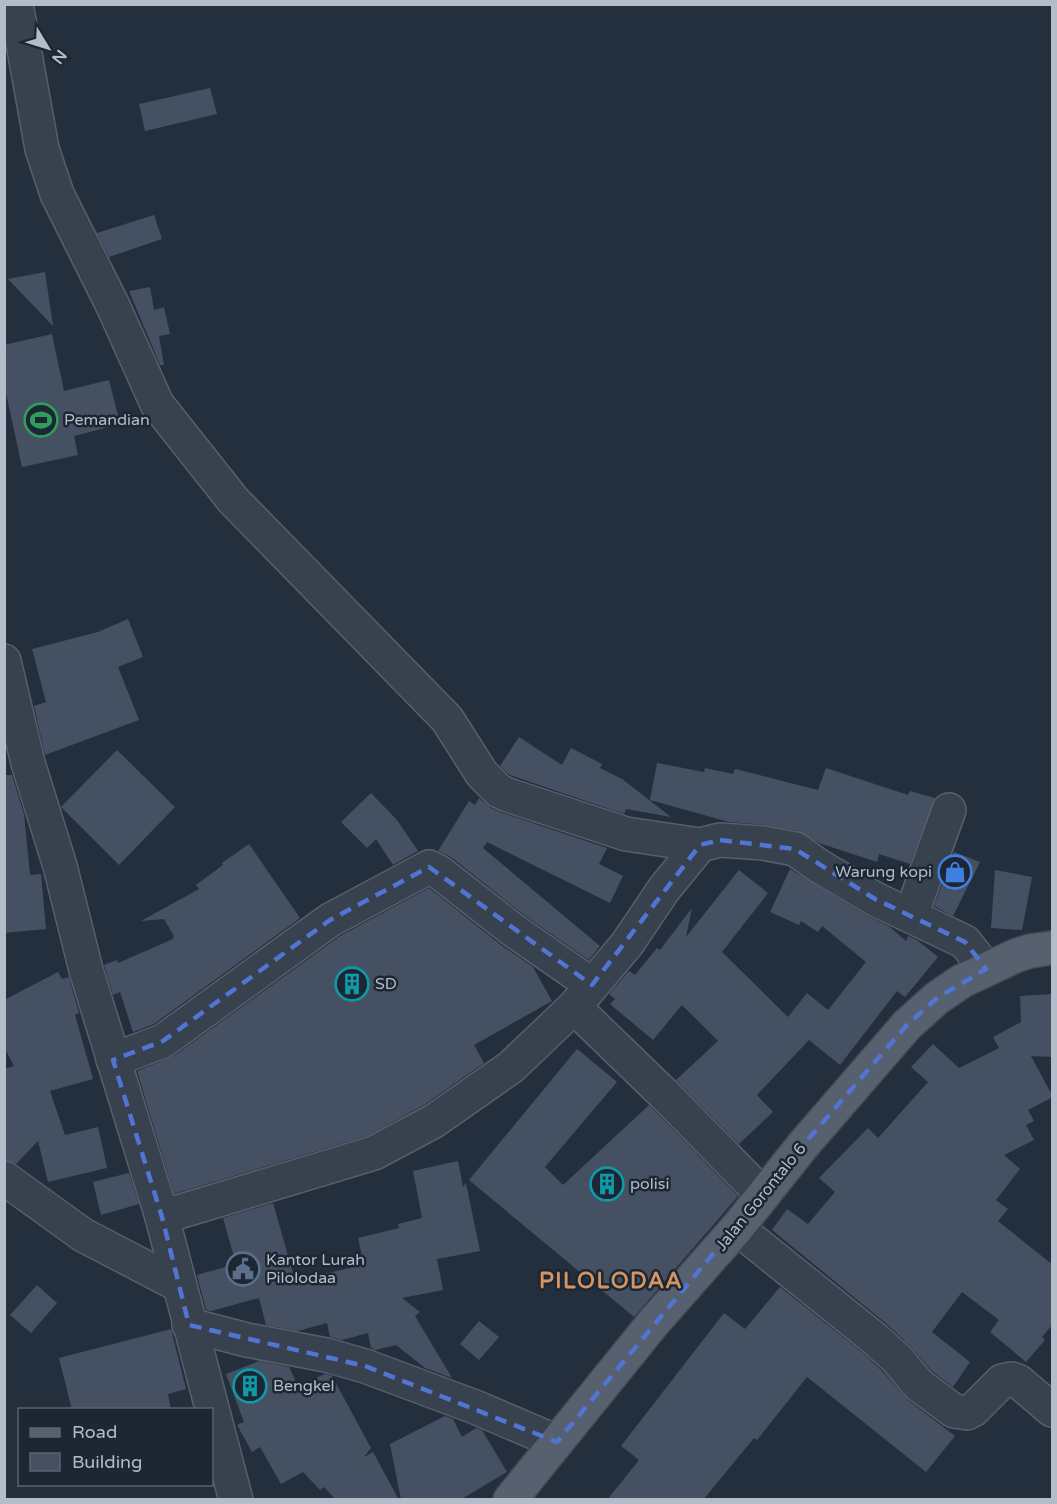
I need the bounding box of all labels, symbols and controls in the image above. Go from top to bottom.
north arrow [18,18,78,78]
text: N [47,45,71,68]
sports icon: Pemandian [23,402,59,438]
place label: Pemandian [64,410,150,430]
shop icon: Warung kopi [937,854,973,890]
place label: Warung kopi [835,862,932,882]
building icon: SD [334,966,370,1002]
place label: SD [375,974,397,994]
street label: Jalan Gorontalo 6 [711,1139,811,1255]
building icon: polisi [589,1166,625,1202]
place label: polisi [630,1174,669,1194]
place label: Kantor Lurah Pilolodaa [266,1250,365,1288]
public building icon: Kantor Lurah Pilolodaa [225,1251,261,1287]
district label: PILOLODAA [539,1268,683,1294]
building icon: Bengkel [232,1368,268,1404]
place label: Bengkel [273,1376,335,1396]
legend [18,1408,213,1486]
text: Road [72,1421,117,1443]
text: Building [72,1451,142,1473]

